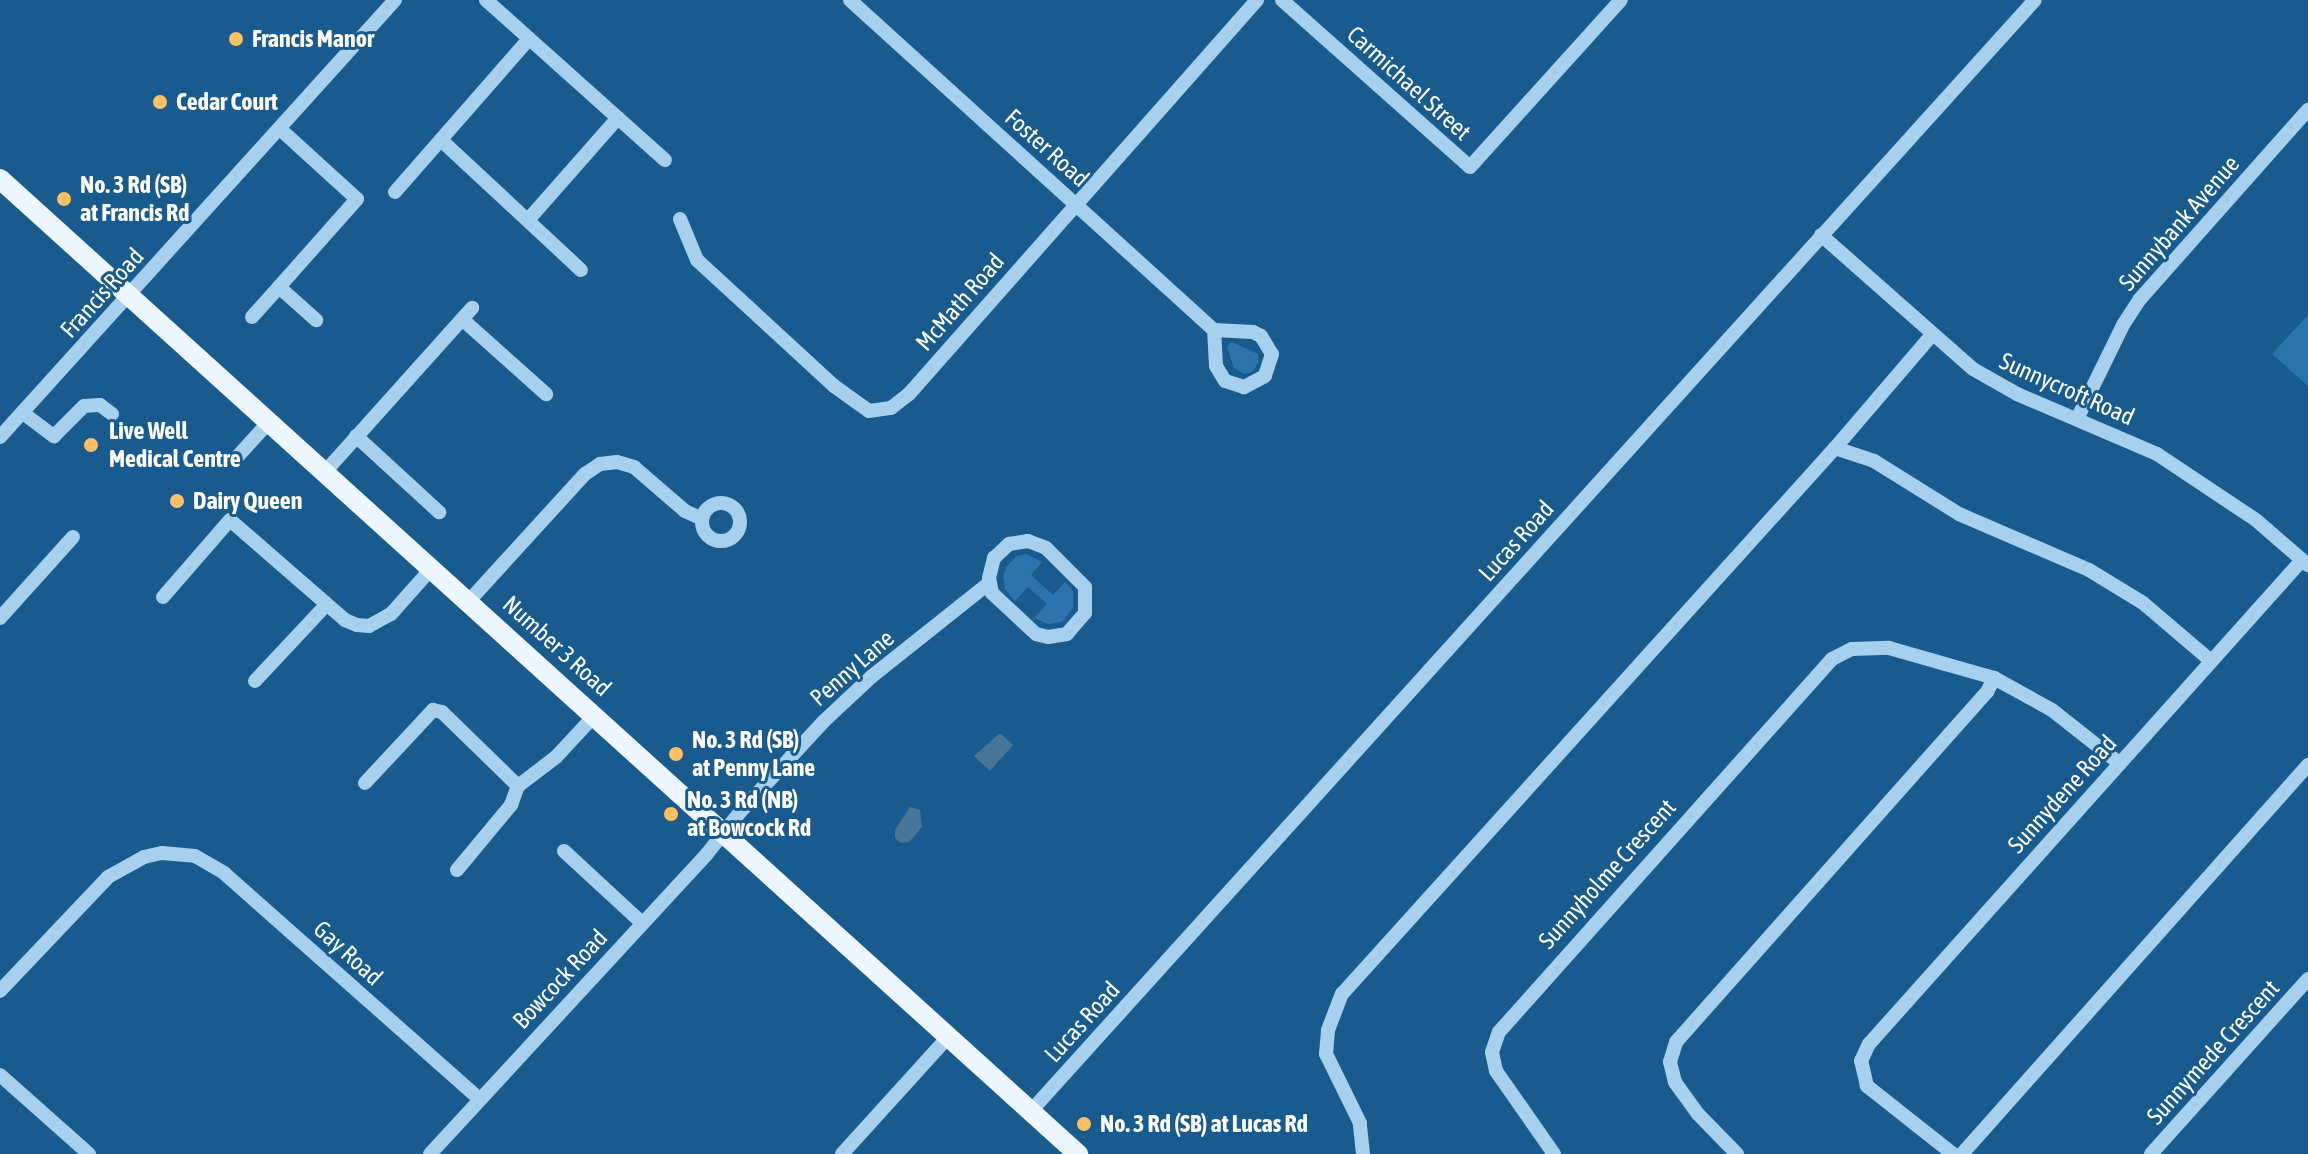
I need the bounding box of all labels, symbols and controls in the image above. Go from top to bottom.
street label: Carmichael Street [1341,20,1477,146]
place label: Francis Manor [252,25,374,53]
marker: Francis Manor [227,30,245,48]
place label: Cedar Court [176,88,278,116]
marker: Cedar Court [151,93,169,111]
street label: Foster Road [999,103,1095,193]
street label: Sunnybank Avenue [2113,150,2245,296]
place label: No. 3 Rd (SB) at Francis Rd [80,171,189,227]
marker: No. 3 Rd (SB) at Francis Rd [55,190,73,208]
street label: Francis Road [54,242,150,344]
street label: McMath Road [910,247,1010,357]
street label: Sunnycroft Road [1995,346,2139,432]
place label: Live Well Medical Centre [109,417,241,473]
marker: Live Well Medical Centre [80,434,102,456]
place label: Dairy Queen [193,487,302,515]
marker: Dairy Queen [168,492,186,510]
street label: Lucas Road [1472,495,1560,587]
street label: Number 3 Road [497,590,617,702]
street label: Penny Lane [804,624,900,712]
place label: No. 3 Rd (SB) at Penny Lane [692,726,815,782]
street label: Sunnydene Road [2002,729,2122,859]
marker: No. 3 Rd (SB) at Penny Lane [667,745,685,763]
place label: No. 3 Rd (NB) at Bowcock Rd [687,786,811,842]
street label: Sunnyholme Crescent [1532,793,1682,955]
marker: No. 3 Rd (NB) at Bowcock Rd [662,805,680,823]
street label: Gay Road [308,915,388,991]
street label: Bowcock Road [507,923,613,1035]
street label: Sunnymede Crescent [2141,974,2285,1130]
street label: Lucas Road [1038,976,1126,1068]
place label: No. 3 Rd (SB) at Lucas Rd [1100,1110,1308,1138]
marker: No. 3 Rd (SB) at Lucas Rd [1075,1115,1093,1133]

